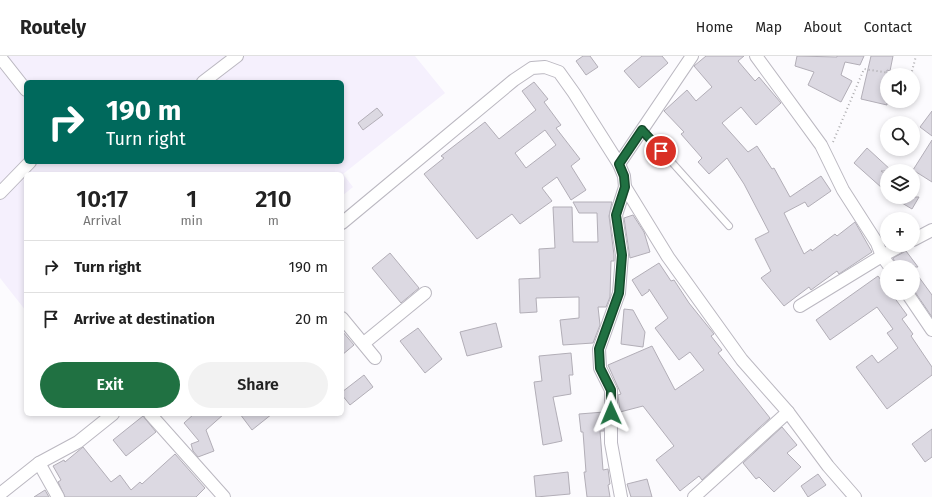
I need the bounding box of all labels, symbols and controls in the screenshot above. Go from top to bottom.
text: Routely [20,16,86,39]
text: Home [696,19,733,36]
text: Map [755,19,782,36]
text: About [804,19,842,36]
text: Contact [864,19,912,36]
map controls [880,68,920,300]
button: sound [880,68,920,108]
text: 190 m [106,94,181,127]
icon: right [40,96,92,148]
button: search [880,116,920,156]
text: Turn right [106,128,186,150]
pin [644,134,678,168]
icon: arrive [650,140,672,162]
button: layers [880,164,920,204]
text: 10:17 [76,185,128,213]
text: 1 [186,185,197,213]
text: 210 [255,185,292,213]
button: + [880,212,920,252]
text: Arrival [83,213,121,228]
text: min [180,213,203,228]
text: m [268,213,279,228]
icon: right [40,256,62,278]
text: Turn right [74,258,141,276]
text: 190 m [288,258,328,276]
button: − [880,260,920,300]
icon: arrive [40,308,62,330]
text: Arrive at destination [74,310,215,328]
text: 20 m [295,310,328,328]
button: Exit [40,362,180,408]
button: Share [188,362,328,408]
position arrow [590,392,632,434]

